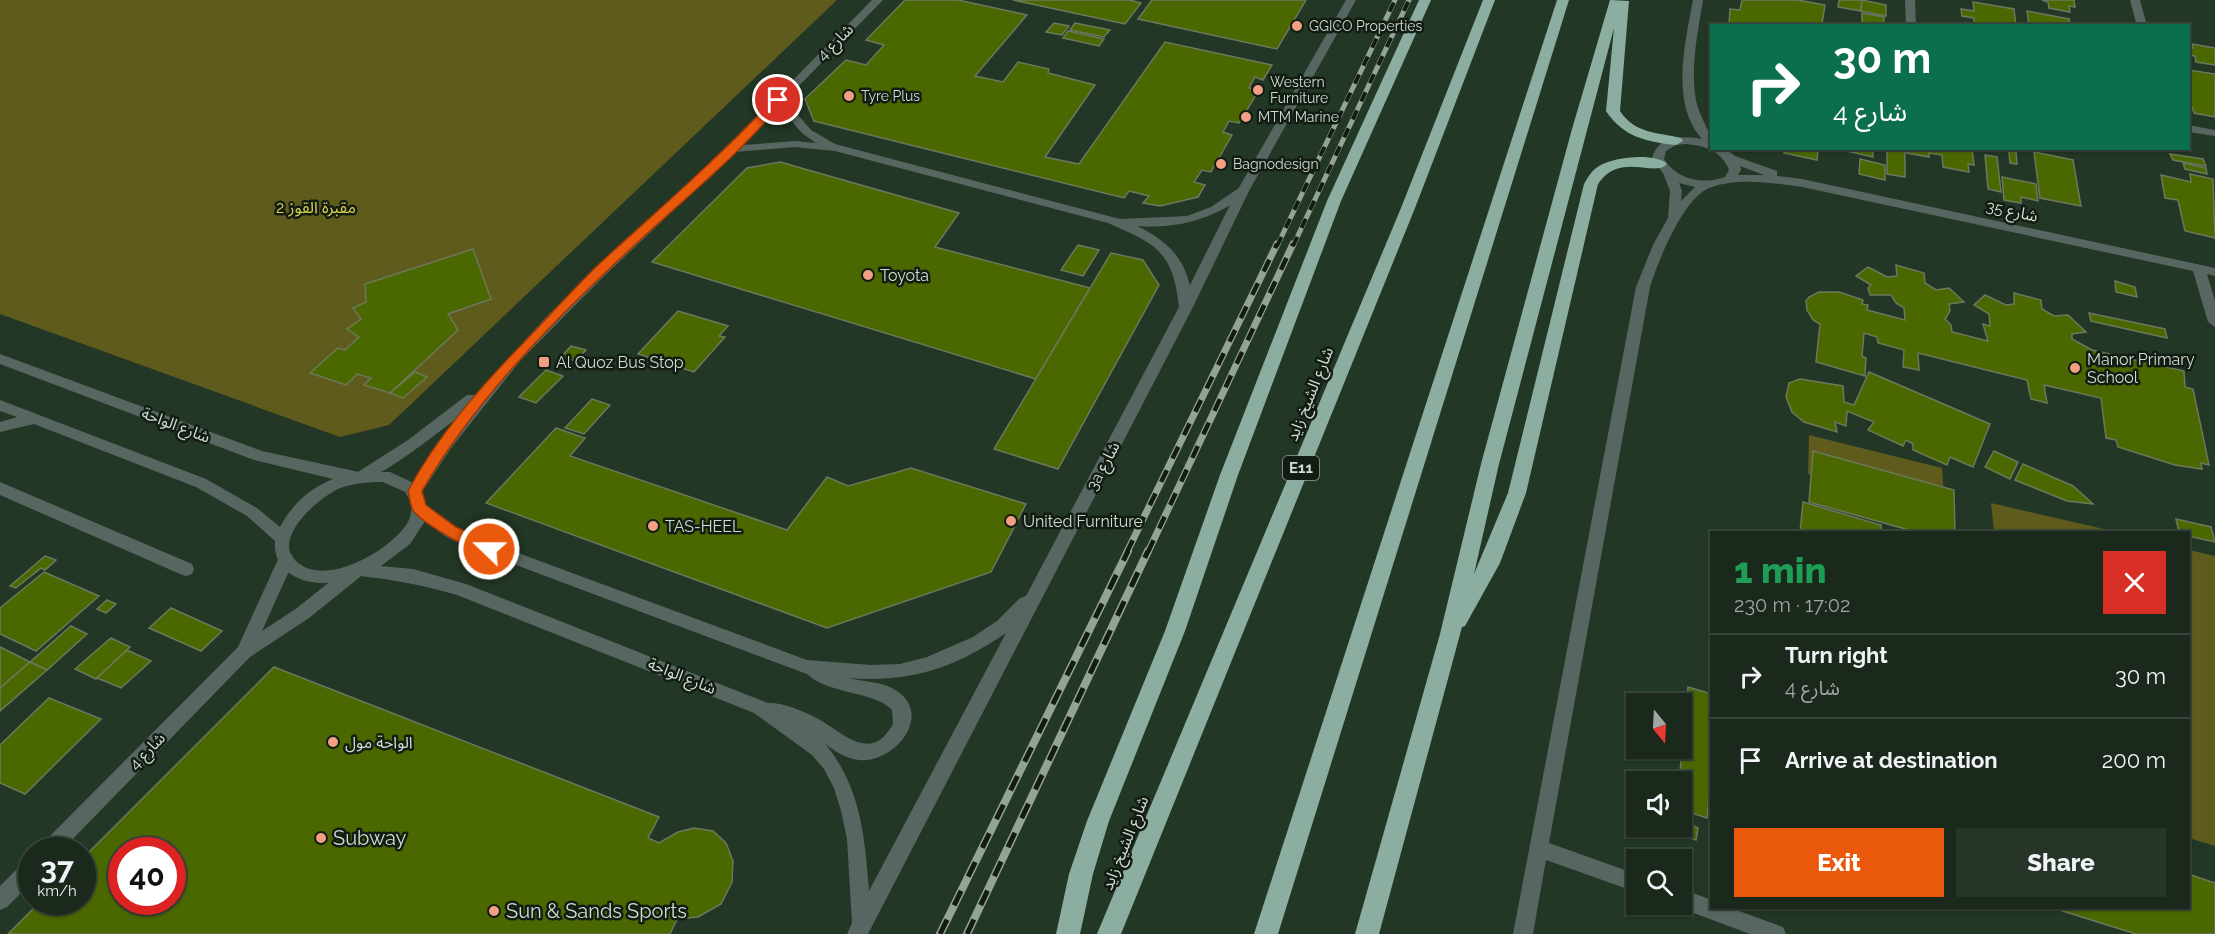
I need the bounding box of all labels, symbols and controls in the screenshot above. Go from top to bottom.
place label: GGICO Properties [1309,18,1423,34]
marker: GGICO Properties [1290,19,1304,33]
street label: شارع 4 [813,20,859,66]
text: 30 m [1833,34,1931,83]
icon: right [1734,48,1812,126]
pin [752,74,803,125]
place label: Western Furniture [1270,74,1328,106]
icon: arrive [761,83,794,116]
marker: Western Furniture [1251,83,1265,97]
place label: Tyre Plus [861,88,920,104]
marker: Tyre Plus [842,89,856,103]
text: شارع 4 [1833,96,1907,127]
place label: MTM Marine [1258,109,1339,125]
marker: MTM Marine [1239,110,1253,124]
place label: Bagnodesign [1233,156,1319,172]
marker: Bagnodesign [1214,157,1228,171]
street label: شارع 35 [1984,196,2040,229]
park label: مقبرة القوز 2 [276,198,356,217]
place label: Toyota [880,266,929,285]
marker: Toyota [861,268,875,282]
street label: شارع الشيخ زايد [1282,344,1340,445]
place label: Manor Primary School [2087,350,2195,387]
place label: Al Quoz Bus Stop [556,353,684,372]
marker: Al Quoz Bus Stop [537,355,551,369]
marker: Manor Primary School [2068,361,2082,375]
street label: شارع الواحة [138,403,213,450]
street label: 3a شارع [1082,438,1126,495]
road number: E11 [1283,456,1319,480]
place label: United Furniture [1023,512,1143,531]
marker: United Furniture [1004,514,1018,528]
position arrow [457,517,521,581]
place label: TAS-HEEL [665,517,742,536]
marker: TAS-HEEL [646,519,660,533]
text: 1 min [1734,549,1826,591]
button: close [2103,551,2166,614]
text: 230 m · 17:02 [1734,593,1850,617]
text: Turn right [1785,642,1888,668]
street label: شارع الواحة [644,654,719,701]
icon: right [1734,660,1767,693]
text: 30 m [2115,663,2166,689]
text: شارع 4 [1785,676,1840,700]
north arrow [1626,693,1692,759]
map controls [1626,693,1692,915]
street label: شارع 4 [125,729,171,776]
place label: الواحة مول [345,733,413,753]
marker: الواحة مول [326,735,340,749]
icon: arrive [1734,744,1767,777]
text: Arrive at destination [1785,747,1998,773]
text: 200 m [2102,747,2166,773]
button: sound [1626,771,1692,837]
street label: شارع الشيخ زايد [1097,793,1155,894]
place label: Subway [333,826,407,850]
button: Exit [1734,828,1944,897]
button: Share [1956,828,2166,897]
marker: Subway [314,831,328,845]
speed limit sign: 40 [108,837,186,915]
button: search [1626,849,1692,915]
text: 37 [40,851,74,886]
text: km/h [37,882,77,900]
place label: Sun & Sands Sports [506,899,687,923]
marker: Sun & Sands Sports [487,904,501,918]

